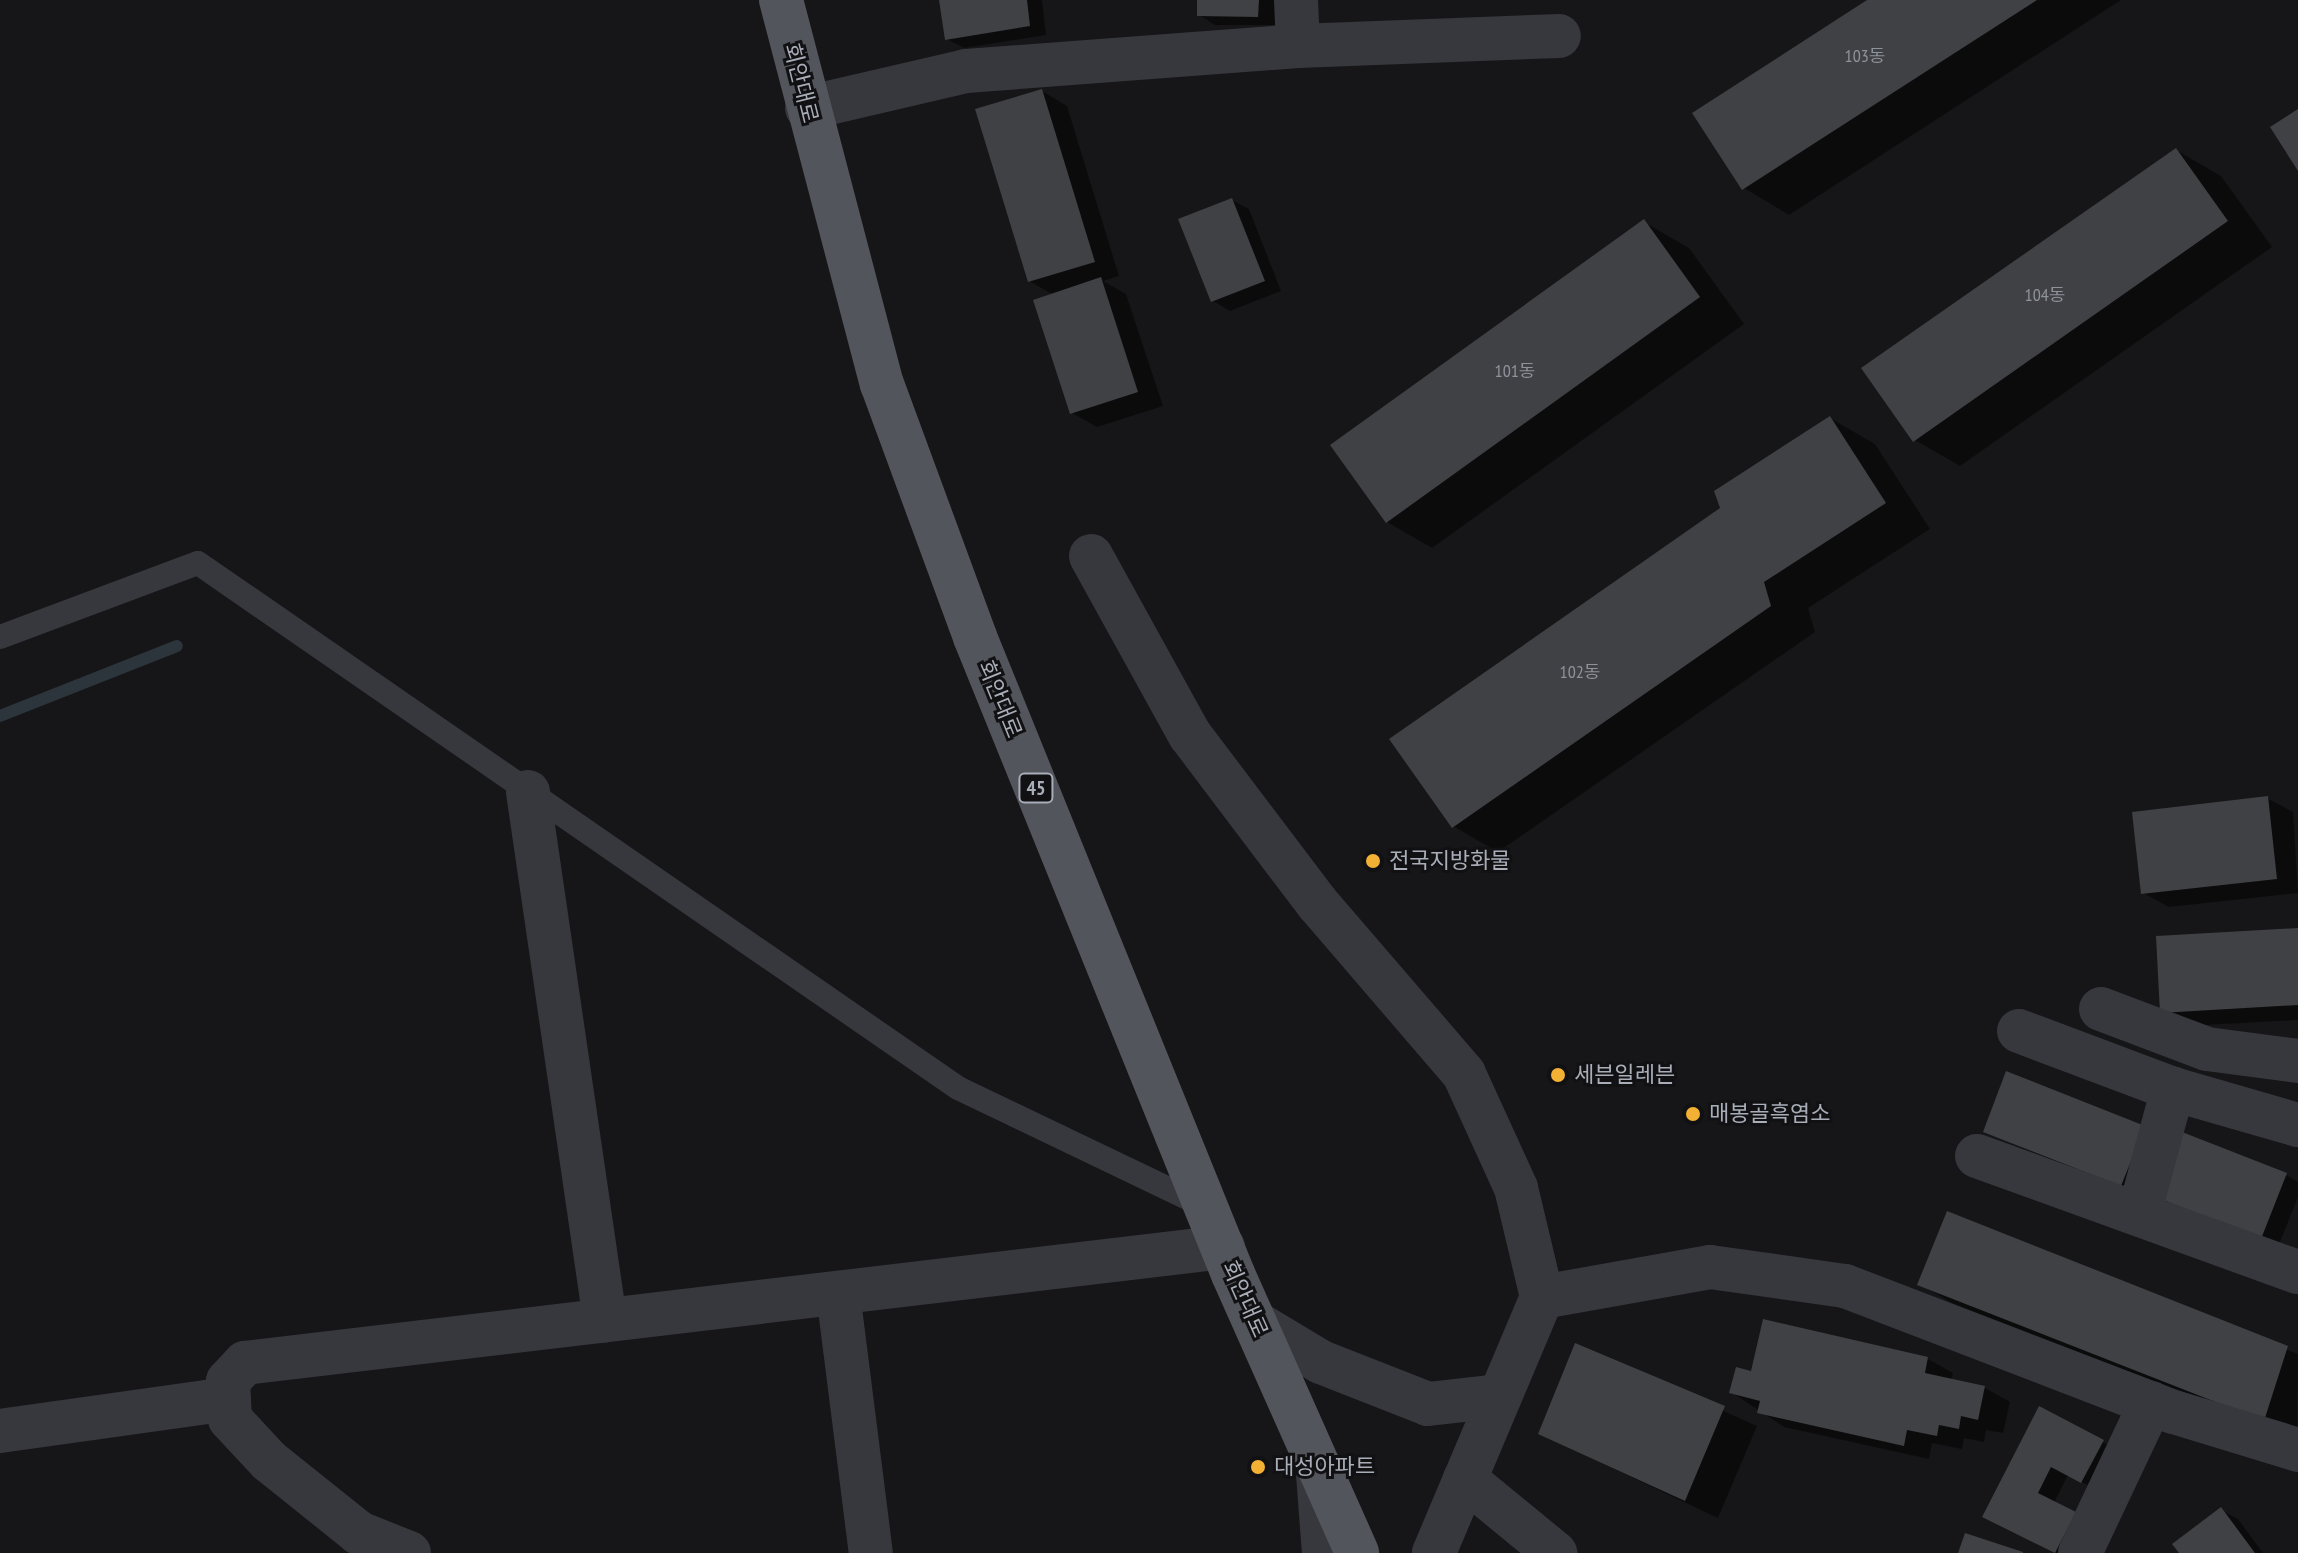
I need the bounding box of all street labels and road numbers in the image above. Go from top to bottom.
street label: 회안대로 [778,41,824,125]
street label: 회안대로 [973,657,1027,741]
road number: 45 [1018,772,1054,804]
street label: 회안대로 [1216,1257,1274,1341]

